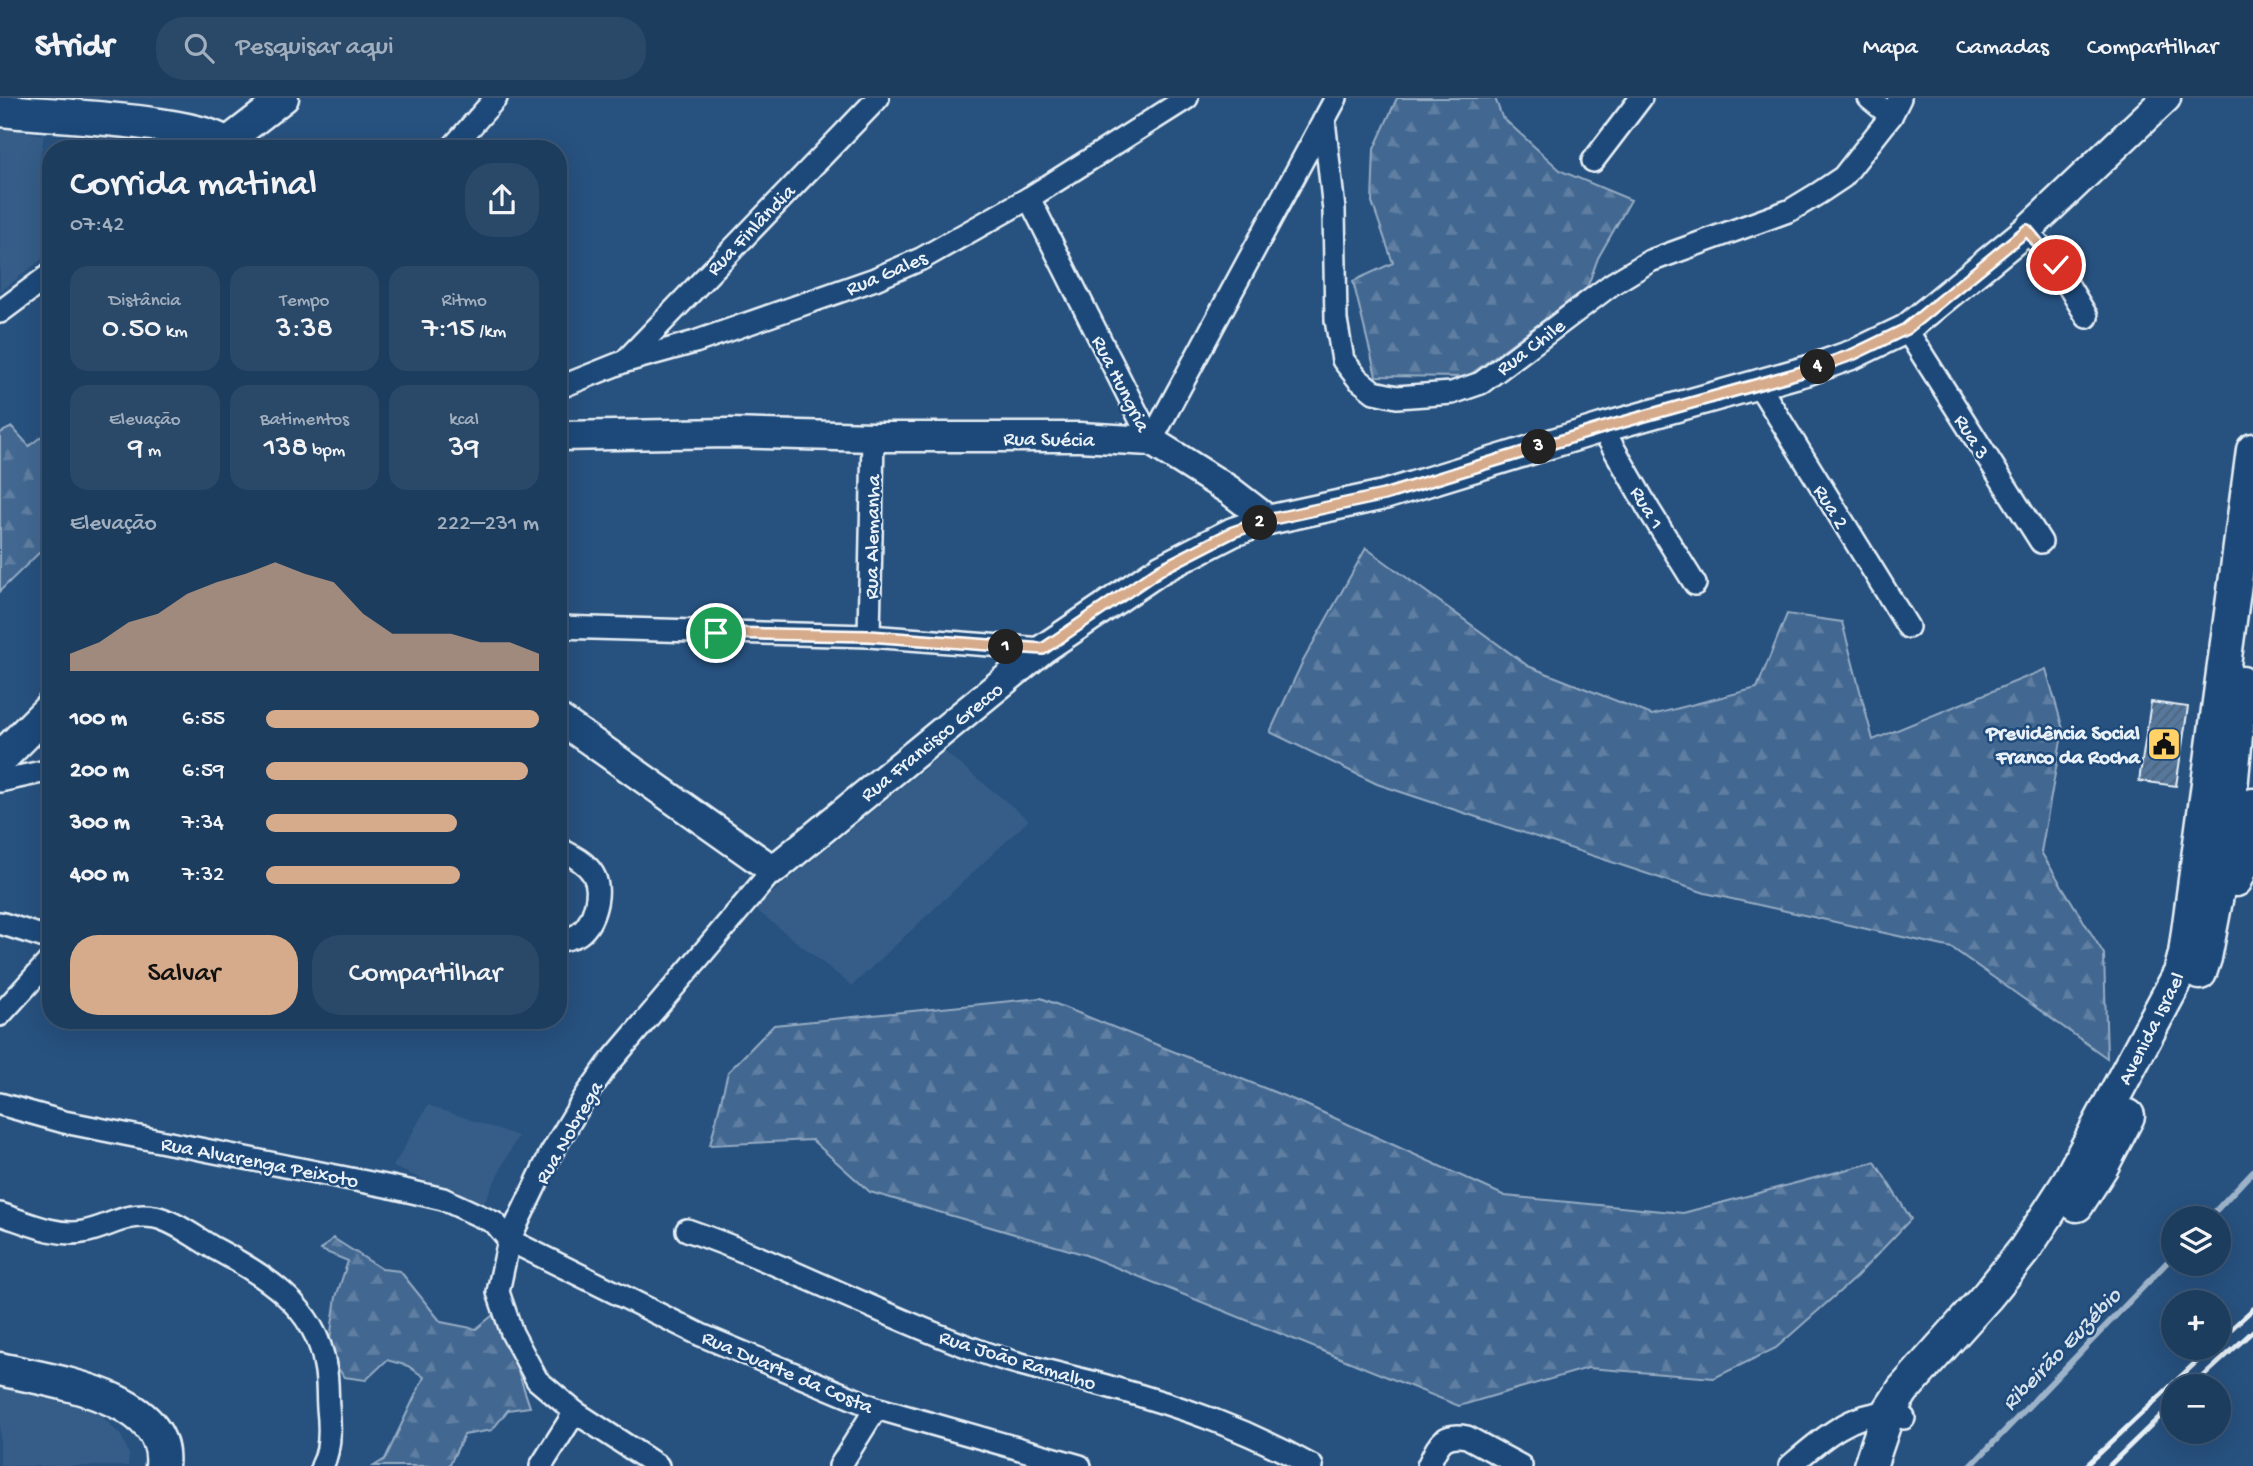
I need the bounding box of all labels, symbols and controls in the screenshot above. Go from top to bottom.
search box [156,17,646,80]
text: Stridr [35,29,114,67]
icon: search [180,29,218,67]
text: Pesquisar aqui [236,33,394,64]
text: Mapa [1863,34,1918,63]
text: Camadas [1956,34,2049,63]
text: Compartilhar [2087,34,2218,63]
button: share [465,163,539,237]
text: Corrida matinal [70,164,317,208]
street label: Rua Finlândia [703,180,803,282]
text: 07:42 [70,212,124,239]
pin [2026,235,2086,295]
street label: Rua Gales [843,246,933,303]
icon: check [2037,246,2075,284]
text: Distância [109,290,181,313]
text: Tempo [280,290,329,313]
text: Ritmo [442,290,487,313]
text: 0.50 [102,313,161,348]
text: 3:38 [276,313,333,348]
text: 7:15 [422,313,475,348]
street label: Rua Chile [1493,314,1573,383]
text: km [161,321,188,344]
text: /km [475,321,506,344]
street label: Rua Hungria [1084,332,1154,438]
pin: 4 [1800,350,1836,384]
text: 4 [1813,355,1822,378]
text: Elevação [109,409,181,432]
text: Batimentos [260,409,349,432]
text: kcal [449,409,479,432]
street label: Rua 3 [1947,411,1993,465]
street label: Rua Suécia [1003,428,1096,455]
pin: 3 [1522,430,1556,464]
text: 9 [128,432,143,467]
text: 138 [264,432,308,467]
text: 39 [449,432,479,467]
text: 3 [1534,435,1543,458]
text: m [143,440,161,463]
text: bpm [308,440,345,463]
street label: Rua Alemanha [861,473,888,600]
street label: Rua 2 [1806,481,1852,535]
street label: Rua 1 [1622,483,1668,535]
pin: 2 [1242,506,1278,540]
text: Elevação [70,511,157,538]
text: 222–231 m [437,511,539,538]
text: 2 [1255,511,1264,534]
pin [686,603,746,663]
icon: arrive [697,614,735,652]
pin: 1 [988,630,1024,664]
text: 1 [1002,635,1009,658]
street label: Rua Francisco Grecco [857,678,1010,809]
text: 100 m [70,706,127,733]
text: 6:55 [182,706,225,733]
place label: Previdência Social Franco da Rocha [1985,723,2141,772]
public building icon: Previdência Social Franco da Rocha [2145,725,2183,763]
text: 200 m [70,758,129,785]
text: 6:59 [182,758,225,785]
text: 300 m [70,810,130,837]
text: 7:34 [182,810,224,837]
text: 400 m [70,862,129,889]
text: 7:32 [182,862,224,889]
button: Salvar [70,935,298,1015]
button: Compartilhar [312,935,539,1015]
street label: Avenida Israel [2114,969,2192,1090]
street label: Rua Nobrega [531,1077,611,1190]
street label: Rua Alvarenga Peixoto [158,1133,360,1196]
map controls [2161,1206,2231,1444]
button: layers [2161,1206,2231,1276]
water label: Ribeirão Euzébio [1997,1283,2129,1418]
button: + [2161,1290,2231,1360]
street label: Rua Duarte da Costa [697,1327,877,1422]
street label: Rua João Ramalho [935,1327,1099,1398]
button: − [2161,1374,2231,1444]

